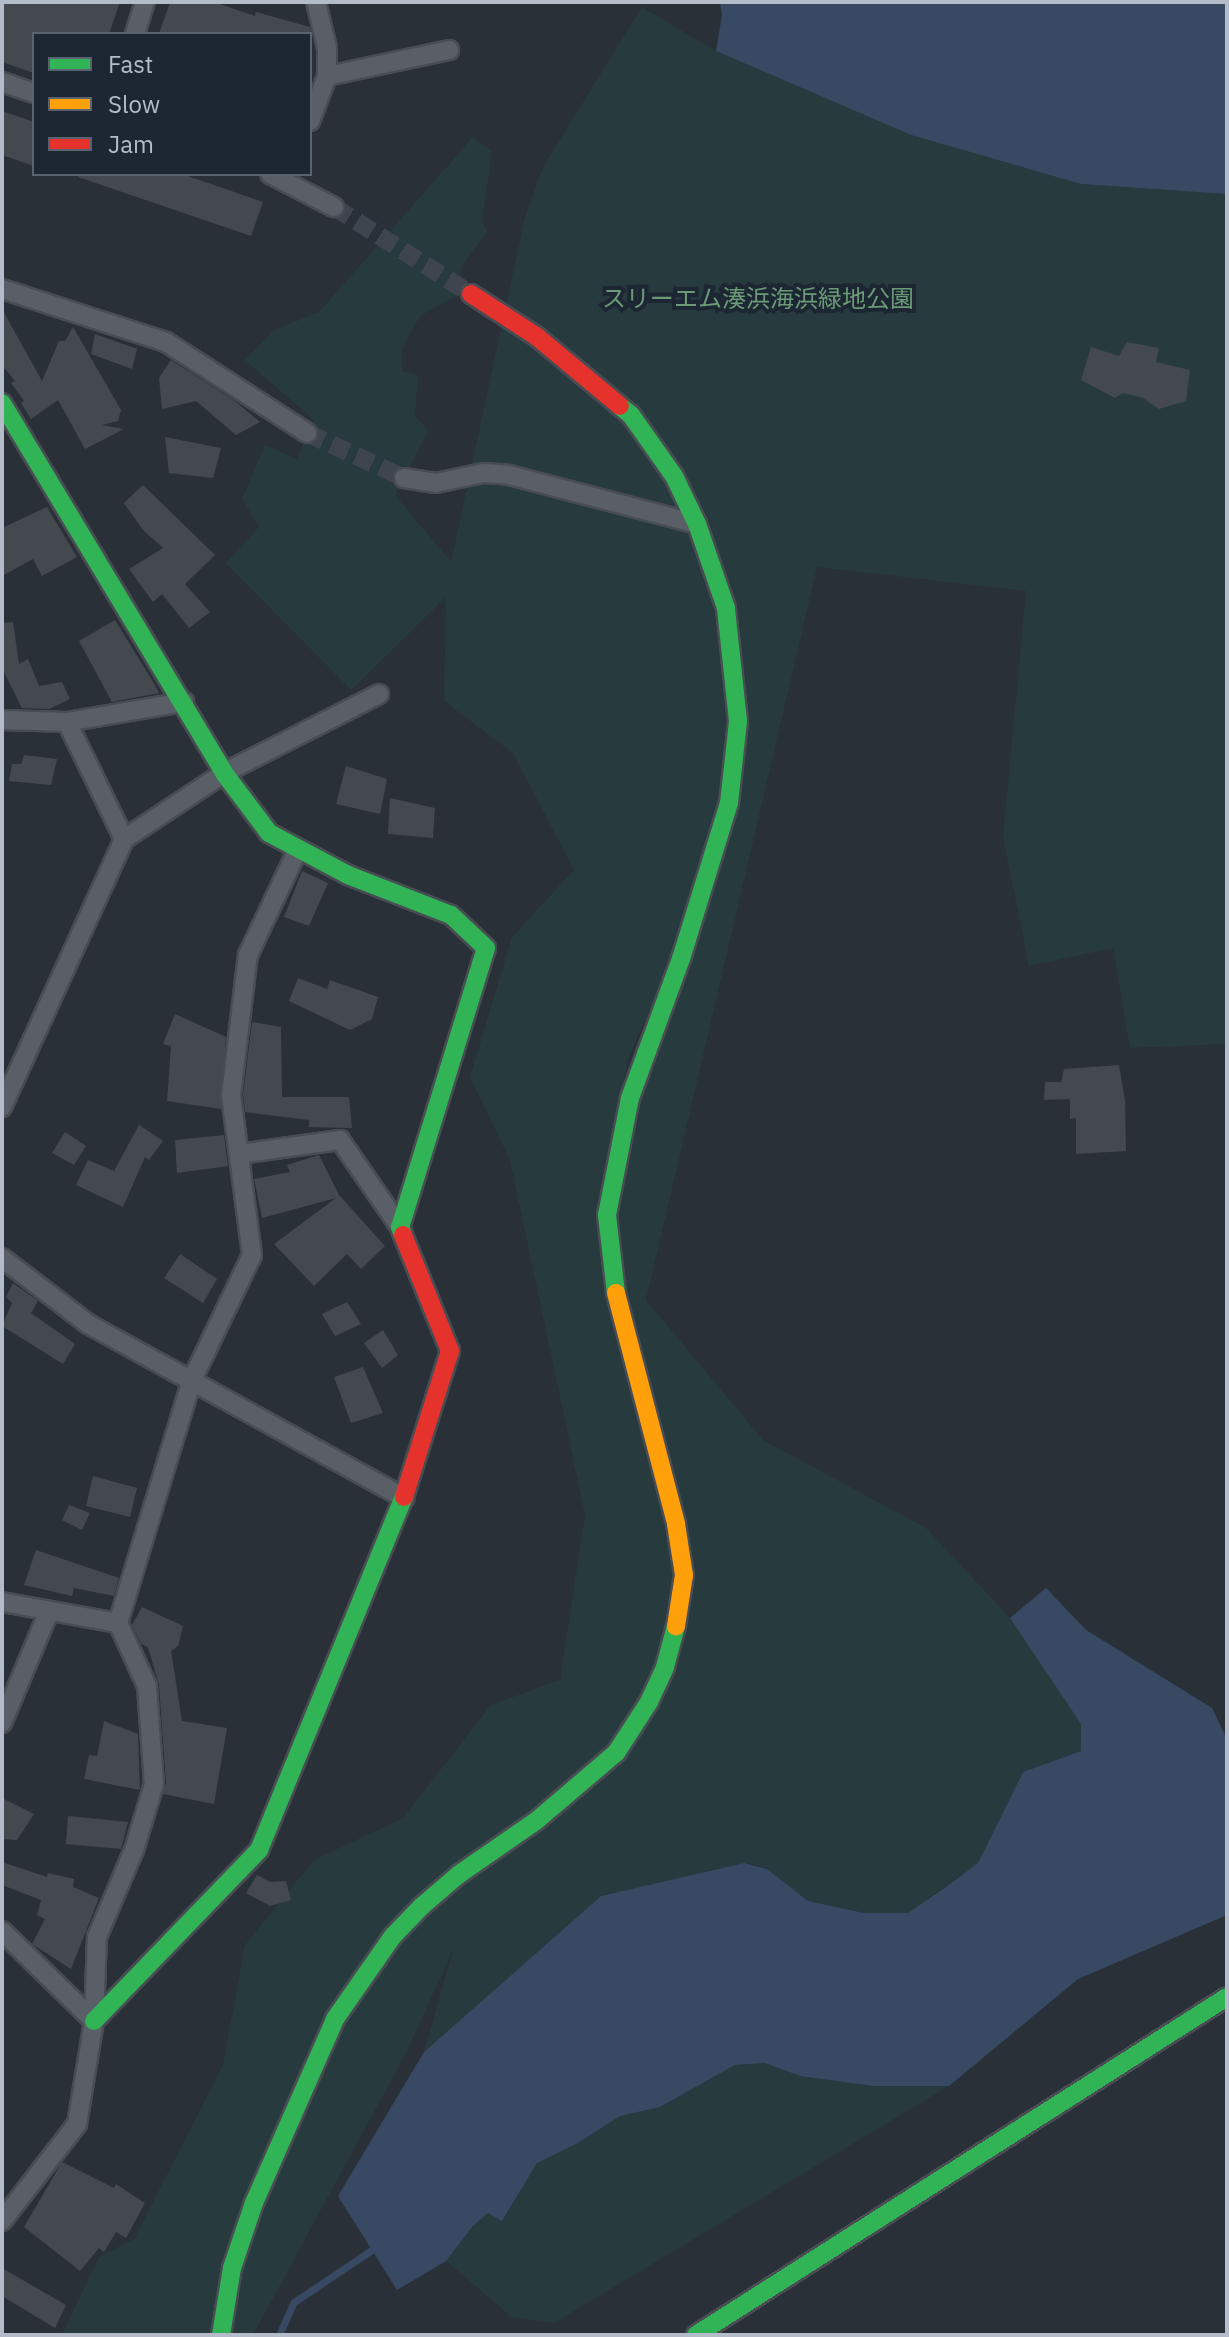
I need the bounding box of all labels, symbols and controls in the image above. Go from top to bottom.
legend [32,32,312,176]
text: Fast [108,48,153,80]
text: Slow [108,88,160,120]
text: Jam [108,128,154,160]
park label: スリーエム湊浜海浜緑地公園 [602,285,914,313]

